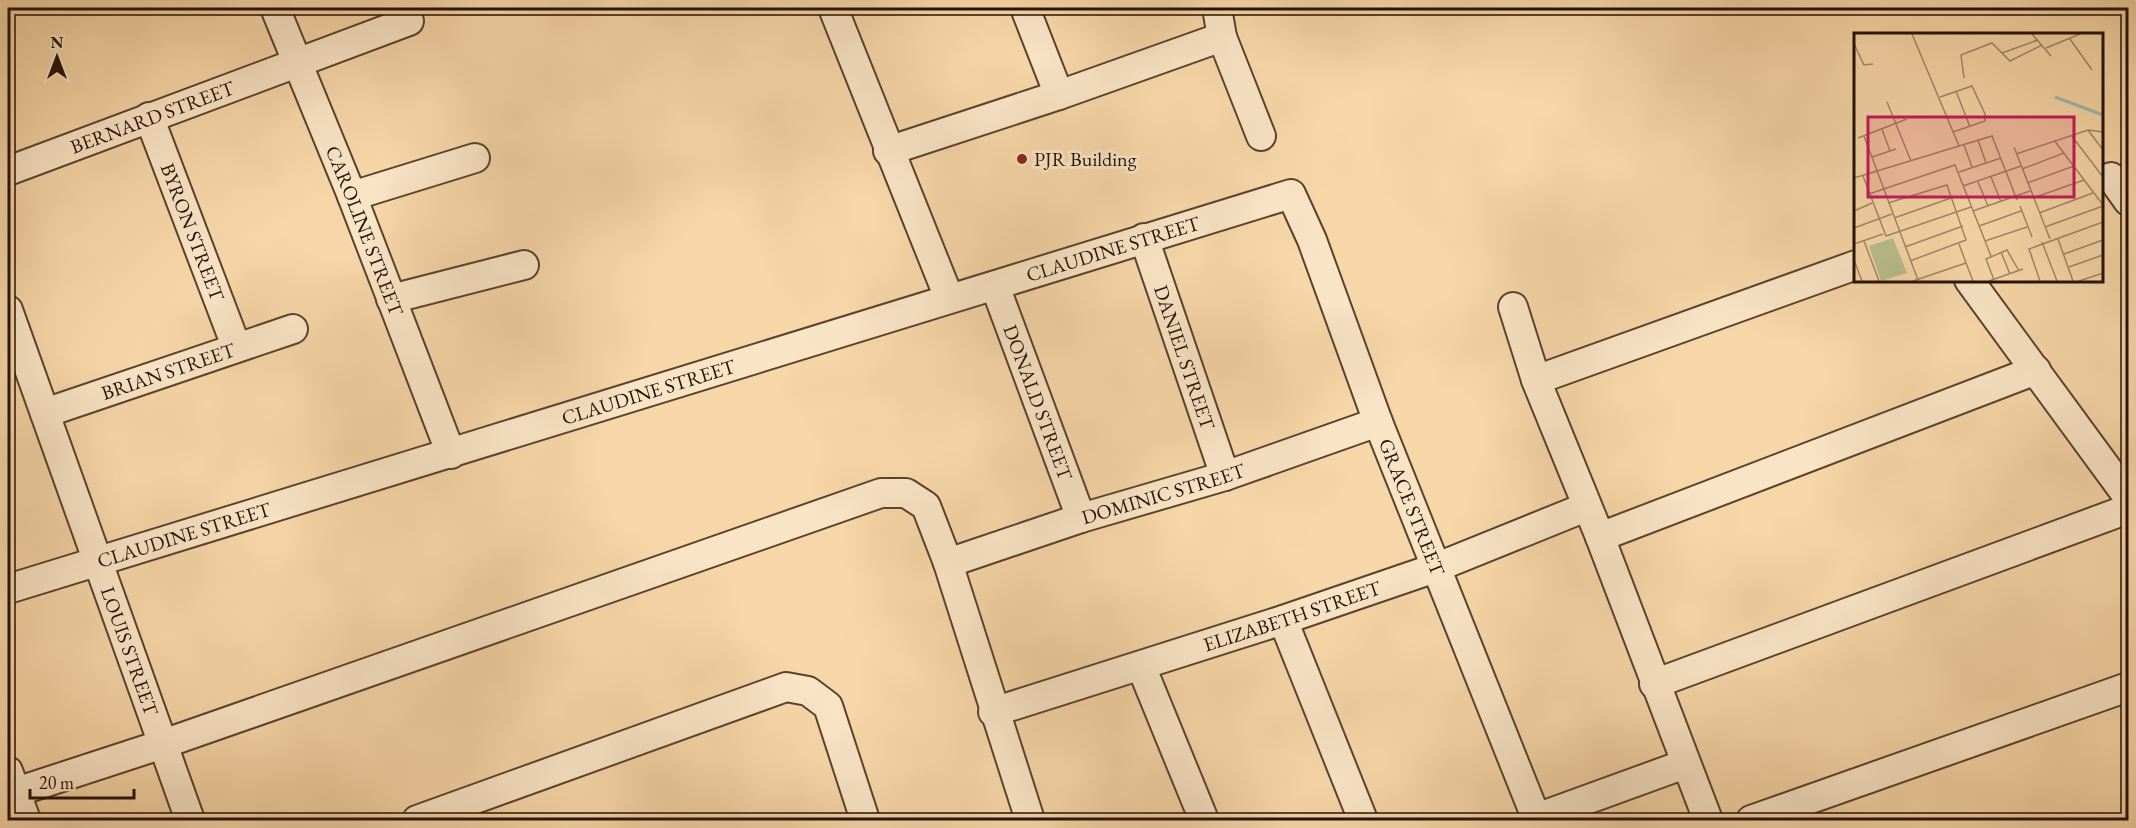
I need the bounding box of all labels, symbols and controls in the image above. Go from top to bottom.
north arrow [27,27,87,87]
text: N [51,32,64,53]
inset map [1854,33,2103,282]
street label: BERNARD STREET [67,74,239,160]
street label: CAROLINE STREET [320,142,410,320]
place label: PJR Building [1034,146,1137,172]
marker: PJR Building [1015,152,1029,166]
street label: BYRON STREET [155,159,231,305]
street label: CLAUDINE STREET [1023,210,1203,288]
street label: DANIEL STREET [1148,282,1221,433]
street label: DONALD STREET [997,321,1079,484]
street label: BRIAN STREET [98,336,239,406]
street label: CLAUDINE STREET [558,353,739,431]
street label: GRACE STREET [1373,435,1451,580]
street label: DOMINIC STREET [1078,457,1249,530]
street label: CLAUDINE STREET [94,496,274,574]
street label: ELIZABETH STREET [1200,574,1385,657]
street label: LOUIS STREET [95,583,165,719]
scale bar [30,762,134,800]
text: 20 m [39,771,74,794]

